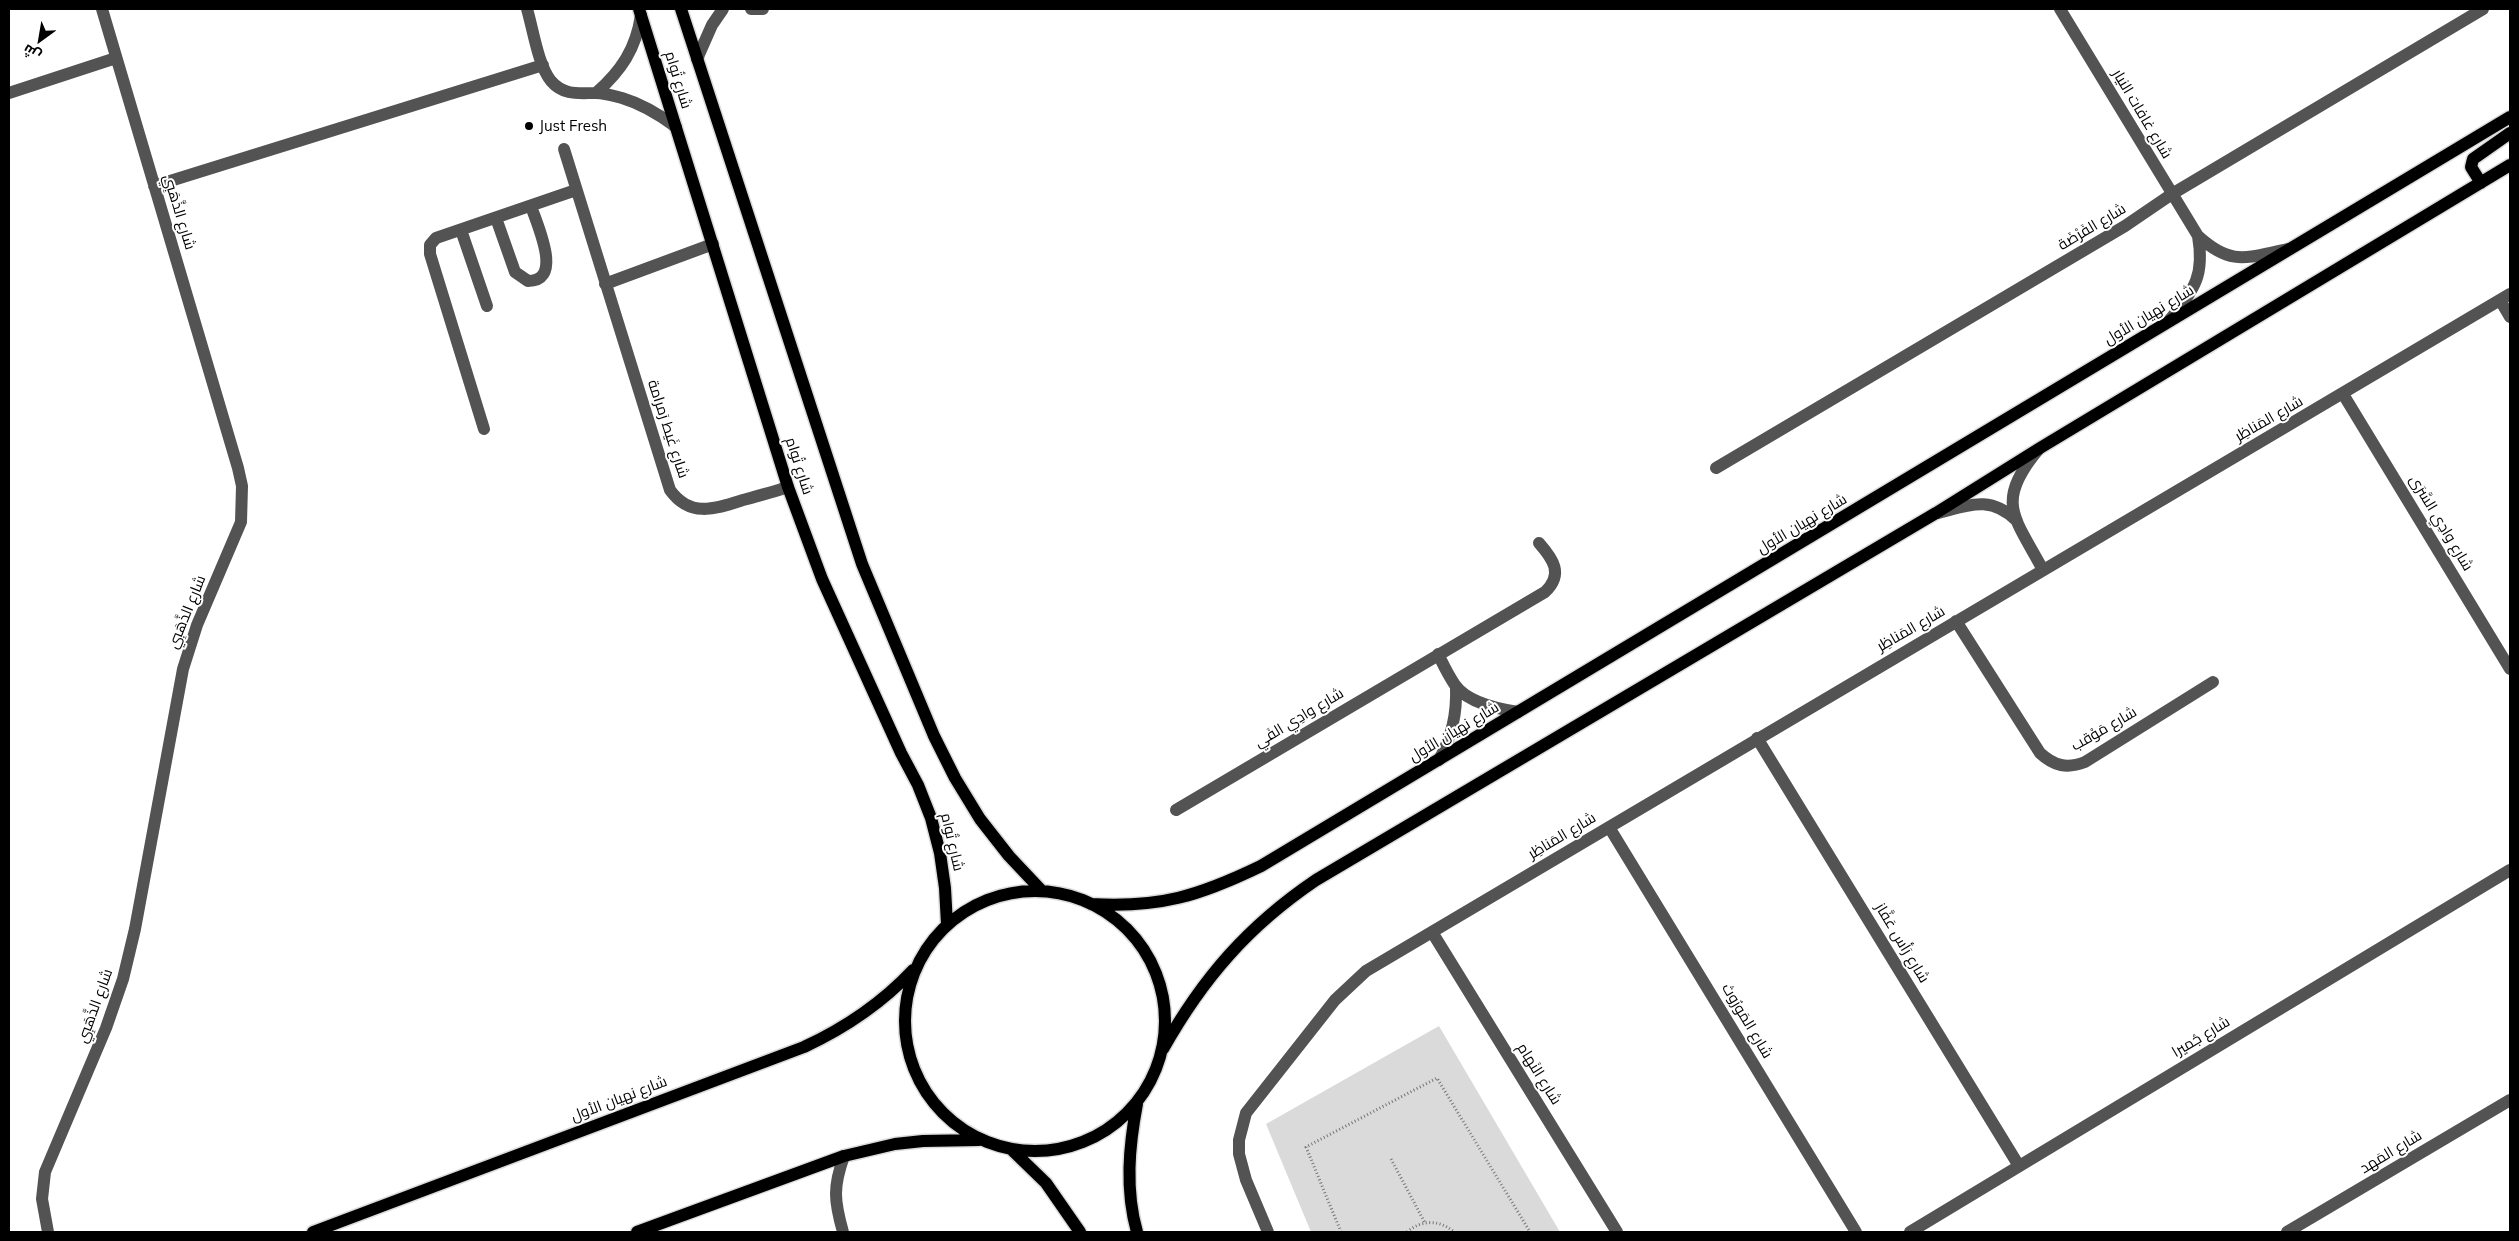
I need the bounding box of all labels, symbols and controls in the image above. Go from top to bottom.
north arrow [15,15,65,65]
text: ش [20,40,44,65]
street label: شارع تُوام [661,49,695,111]
street label: شارع غافات النيار [2108,66,2176,162]
place label: Just Fresh [539,117,607,135]
marker: Just Fresh [523,120,535,132]
street label: شارع الذَّهَبِي [159,172,199,252]
street label: شارع الفَرْضَة [2055,200,2129,254]
street label: شارع نهيان الأول [2101,281,2197,349]
street label: شارع غَيط رَمرامة [644,377,692,481]
street label: شارع المَناظِر [2232,392,2306,446]
street label: شارع تُوام [781,435,817,497]
street label: شارع وادِي السَّرَى [2405,472,2477,574]
street label: شارع نهيان الأول [1754,490,1850,558]
street label: شارع الذَّهَبِي [164,573,210,651]
street label: شارع المَناظِر [1874,602,1948,656]
street label: شارع وادِي الفَي [1251,684,1347,752]
street label: شارع نهيان الأول [1406,698,1502,766]
street label: شارع مَوْقب [2068,703,2140,755]
street label: شارع المَناظِر [1525,809,1599,863]
street label: شارع تُوام [937,811,967,873]
street label: شارع رَأس عَفَّاز [1871,900,1933,986]
street label: شارع الذَّهَبِي [73,966,117,1046]
street label: شارع المَورُوث [1718,980,1776,1062]
street label: شارع جُميرا [2169,1013,2233,1061]
street label: شارع النَهام [1513,1040,1565,1108]
street label: شارع نهيان الأول [568,1072,670,1126]
street label: شارع المَهد [2357,1126,2425,1178]

